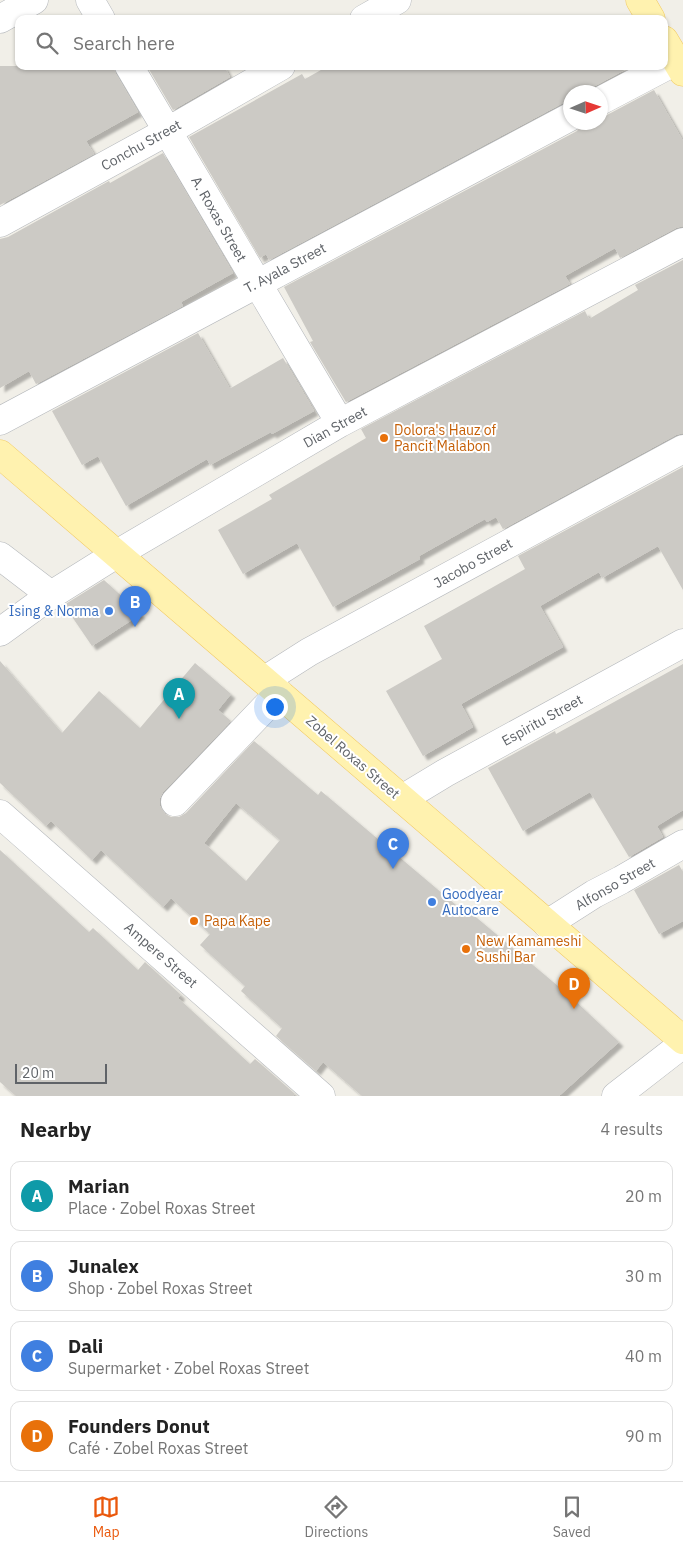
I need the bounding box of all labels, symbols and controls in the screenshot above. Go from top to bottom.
search box [15,15,668,70]
icon: search [33,29,61,57]
text: Search here [73,31,175,55]
north arrow [563,85,608,130]
street label: Conchu Street [98,115,184,174]
street label: A. Roxas Street [187,173,251,265]
street label: T. Ayala Street [241,239,329,297]
street label: Dian Street [300,402,370,452]
place label: Dolora's Hauz of Pancit Malabon [394,421,497,455]
marker: Dolora's Hauz of Pancit Malabon [378,432,390,444]
street label: Jacobo Street [431,534,516,592]
pin: B [119,586,151,627]
place label: Ising & Norma [9,602,100,620]
marker: Ising & Norma [103,605,115,617]
pin: A [163,678,195,719]
street label: Espiritu Street [498,690,586,750]
your location [262,694,288,720]
street label: Zobel Roxas Street [302,711,404,803]
pin: C [377,828,409,869]
street label: Alfonso Street [572,854,658,914]
place label: Goodyear Autocare [442,885,503,919]
marker: Goodyear Autocare [426,896,438,908]
place label: Papa Kape [204,912,271,930]
marker: Papa Kape [188,915,200,927]
street label: Ampere Street [121,918,201,992]
place label: New Kamameshi Sushi Bar [476,932,582,966]
marker: New Kamameshi Sushi Bar [460,943,472,955]
pin: D [558,968,590,1009]
scale bar [15,1061,108,1084]
text: 20 m [22,1064,54,1082]
text: Nearby [20,1115,91,1143]
text: 4 results [600,1119,663,1139]
text: Marian [68,1174,130,1198]
text: A [32,1186,42,1206]
text: 20 m [625,1186,662,1206]
text: Place · Zobel Roxas Street [68,1198,255,1218]
text: Junalex [68,1254,139,1278]
text: B [32,1266,42,1286]
text: 30 m [625,1266,662,1286]
text: Shop · Zobel Roxas Street [68,1278,253,1298]
text: Dali [68,1334,103,1358]
text: C [32,1346,42,1366]
text: 40 m [625,1346,662,1366]
text: Supermarket · Zobel Roxas Street [68,1358,309,1378]
text: Founders Donut [68,1414,210,1438]
text: D [31,1426,43,1446]
text: 90 m [625,1426,662,1446]
text: Café · Zobel Roxas Street [68,1438,248,1458]
tab: Map [92,1493,120,1541]
tab: Directions [305,1493,368,1541]
tab: Saved [553,1493,591,1541]

